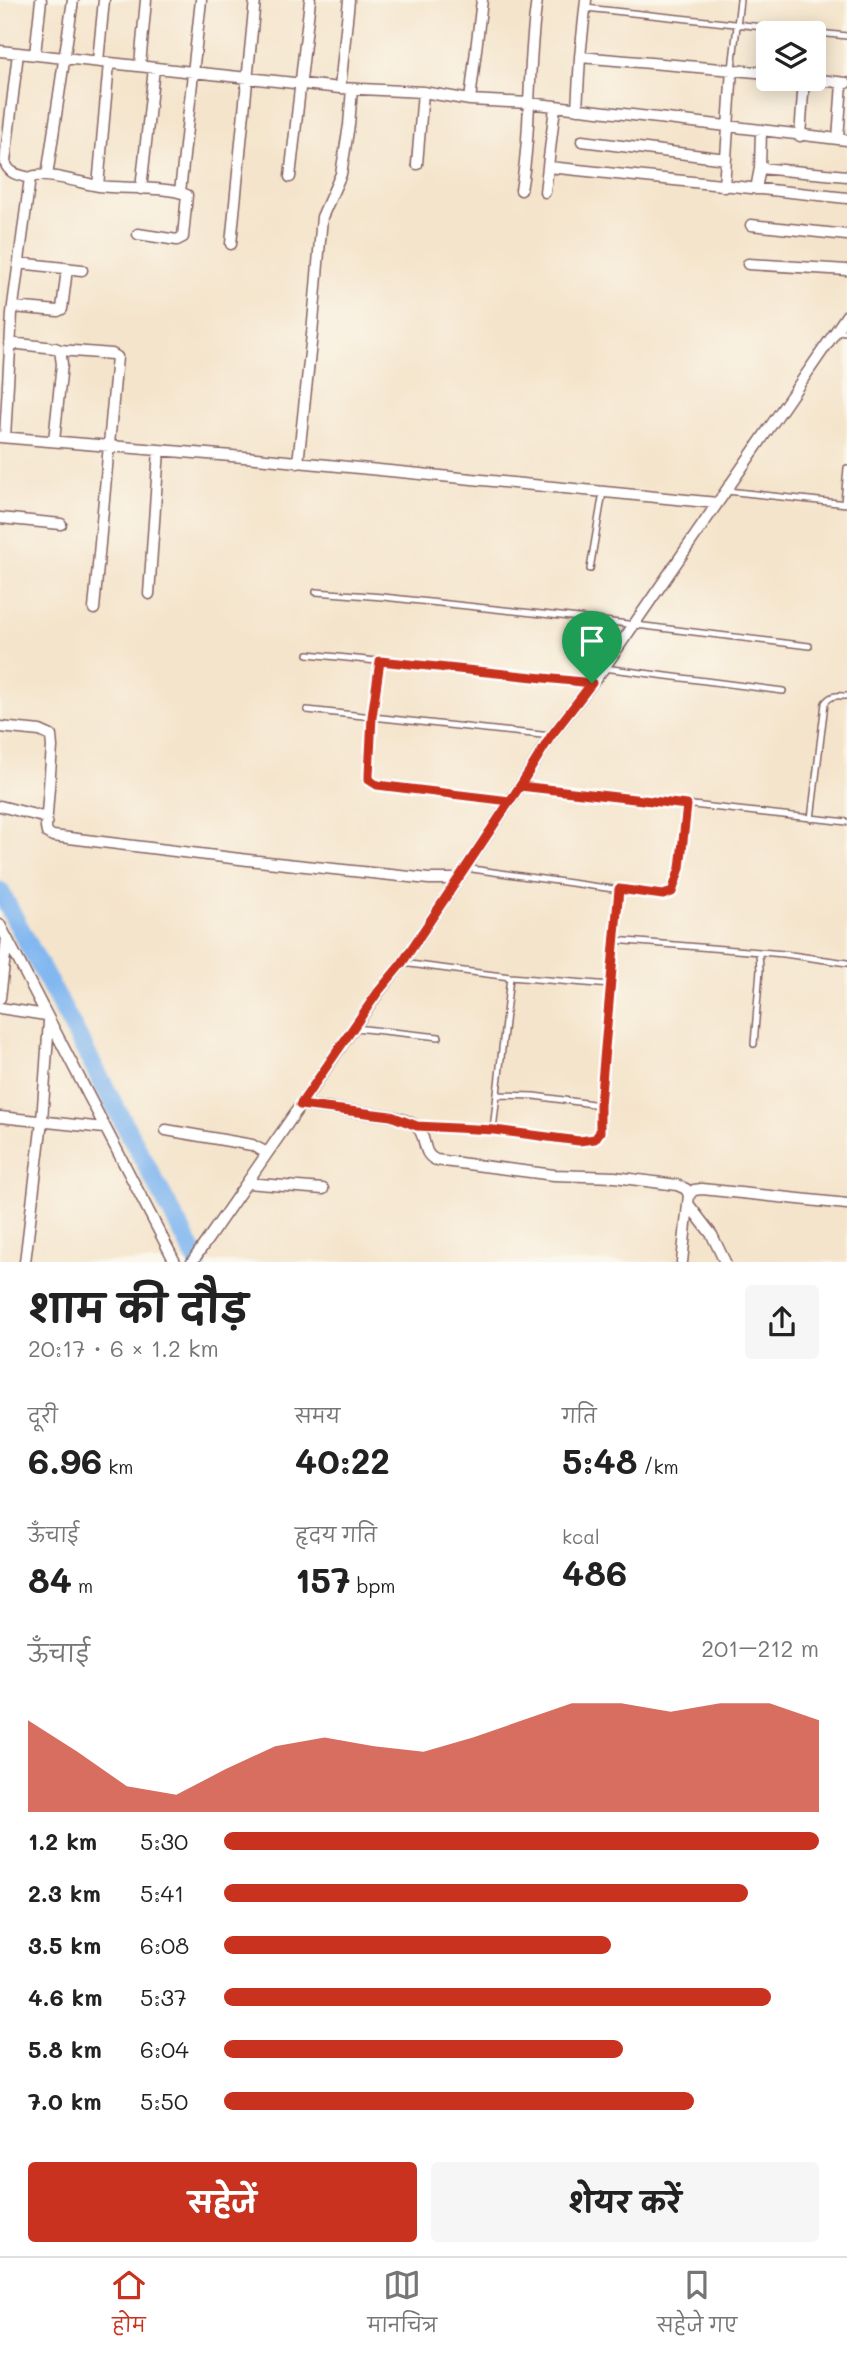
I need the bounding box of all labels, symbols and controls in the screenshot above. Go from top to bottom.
map controls [756,21,826,91]
button: layers [756,21,826,91]
pin [562,611,622,683]
icon: arrive [573,622,611,660]
text: शाम की दौड़ [28,1282,248,1332]
button: share [745,1285,819,1359]
text: 20:17 · 6 × 1.2 km [28,1333,219,1363]
text: दूरी [28,1403,58,1428]
text: समय [295,1403,340,1428]
text: गति [562,1403,597,1428]
text: 6.96 [28,1437,102,1483]
text: 40:22 [295,1437,390,1483]
text: 5:48 [562,1437,637,1483]
text: km [102,1454,133,1479]
text: /km [637,1454,679,1479]
text: ऊँचाई [28,1522,79,1547]
text: हृदय गति [295,1522,377,1547]
text: kcal [562,1524,600,1549]
text: 486 [562,1549,627,1595]
text: 84 [28,1556,72,1602]
text: 157 [295,1556,350,1602]
text: m [72,1573,93,1598]
text: bpm [350,1573,396,1598]
text: 201–212 m [701,1633,819,1663]
text: ऊँचाई [28,1638,90,1668]
text: 1.2 km [28,1826,97,1856]
text: 5:30 [140,1826,188,1856]
text: 2.3 km [28,1878,101,1908]
text: 5:41 [140,1878,184,1908]
text: 3.5 km [28,1930,101,1960]
text: 6:08 [140,1930,189,1960]
text: 4.6 km [28,1982,103,2012]
text: 5:37 [140,1982,187,2012]
text: 5.8 km [28,2034,102,2064]
text: 6:04 [140,2034,189,2064]
text: 7.0 km [28,2086,102,2116]
text: 5:50 [140,2086,188,2116]
button: सहेजें [28,2162,417,2242]
button: शेयर करें [431,2162,819,2242]
tab: होम [110,2266,148,2346]
tab: मानचित्र [368,2266,437,2346]
tab: सहेजे गए [657,2266,737,2346]

